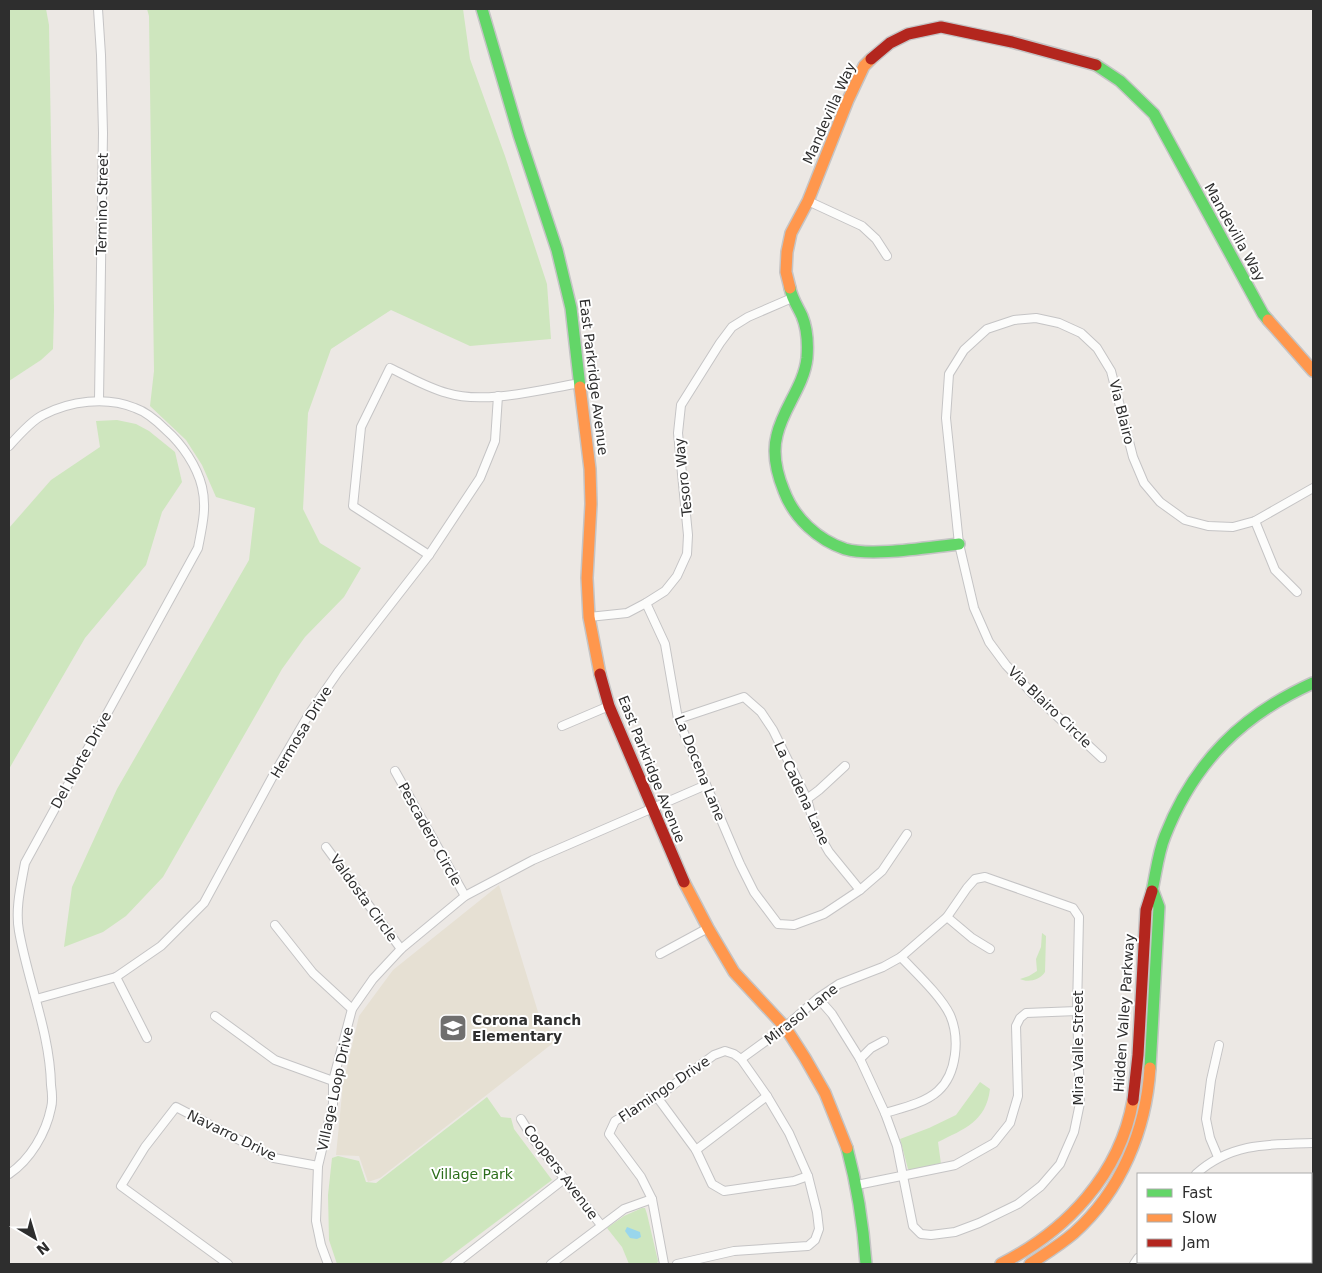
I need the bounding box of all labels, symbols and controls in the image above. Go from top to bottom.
street label: Mandevilla Way [799,60,859,166]
street label: Termino Street [93,152,111,256]
street label: Mandevilla Way [1201,180,1269,284]
street label: East Parkridge Avenue [576,298,612,456]
street label: Via Blairo [1106,378,1138,446]
street label: Tesoro Way [671,437,695,518]
street label: Via Blairo Circle [1005,663,1095,751]
street label: Hermosa Drive [267,683,335,781]
street label: East Parkridge Avenue [615,693,689,845]
street label: Del Norte Drive [48,709,114,811]
street label: La Docena Lane [672,713,728,823]
street label: La Cadena Lane [771,739,833,847]
street label: Pescadero Circle [395,780,465,888]
street label: Valdosta Circle [327,851,401,945]
street label: Hidden Valley Parkway [1110,933,1138,1093]
street label: Mirasol Lane [761,980,841,1048]
street label: Mira Valle Street [1070,990,1086,1106]
place label: Corona Ranch Elementary [472,1012,581,1044]
school or university icon: Corona Ranch Elementary [438,1013,468,1043]
street label: Village Loop Drive [314,1025,356,1153]
street label: Flamingo Drive [616,1053,712,1125]
street label: Navarro Drive [185,1107,279,1163]
street label: Coopers Avenue [520,1122,602,1222]
park label: Village Park [431,1166,514,1182]
legend [1137,1173,1312,1263]
text: Fast [1182,1184,1212,1202]
text: Slow [1182,1209,1217,1227]
north arrow [10,1213,60,1263]
text: Jam [1181,1234,1210,1252]
text: N [33,1238,53,1258]

